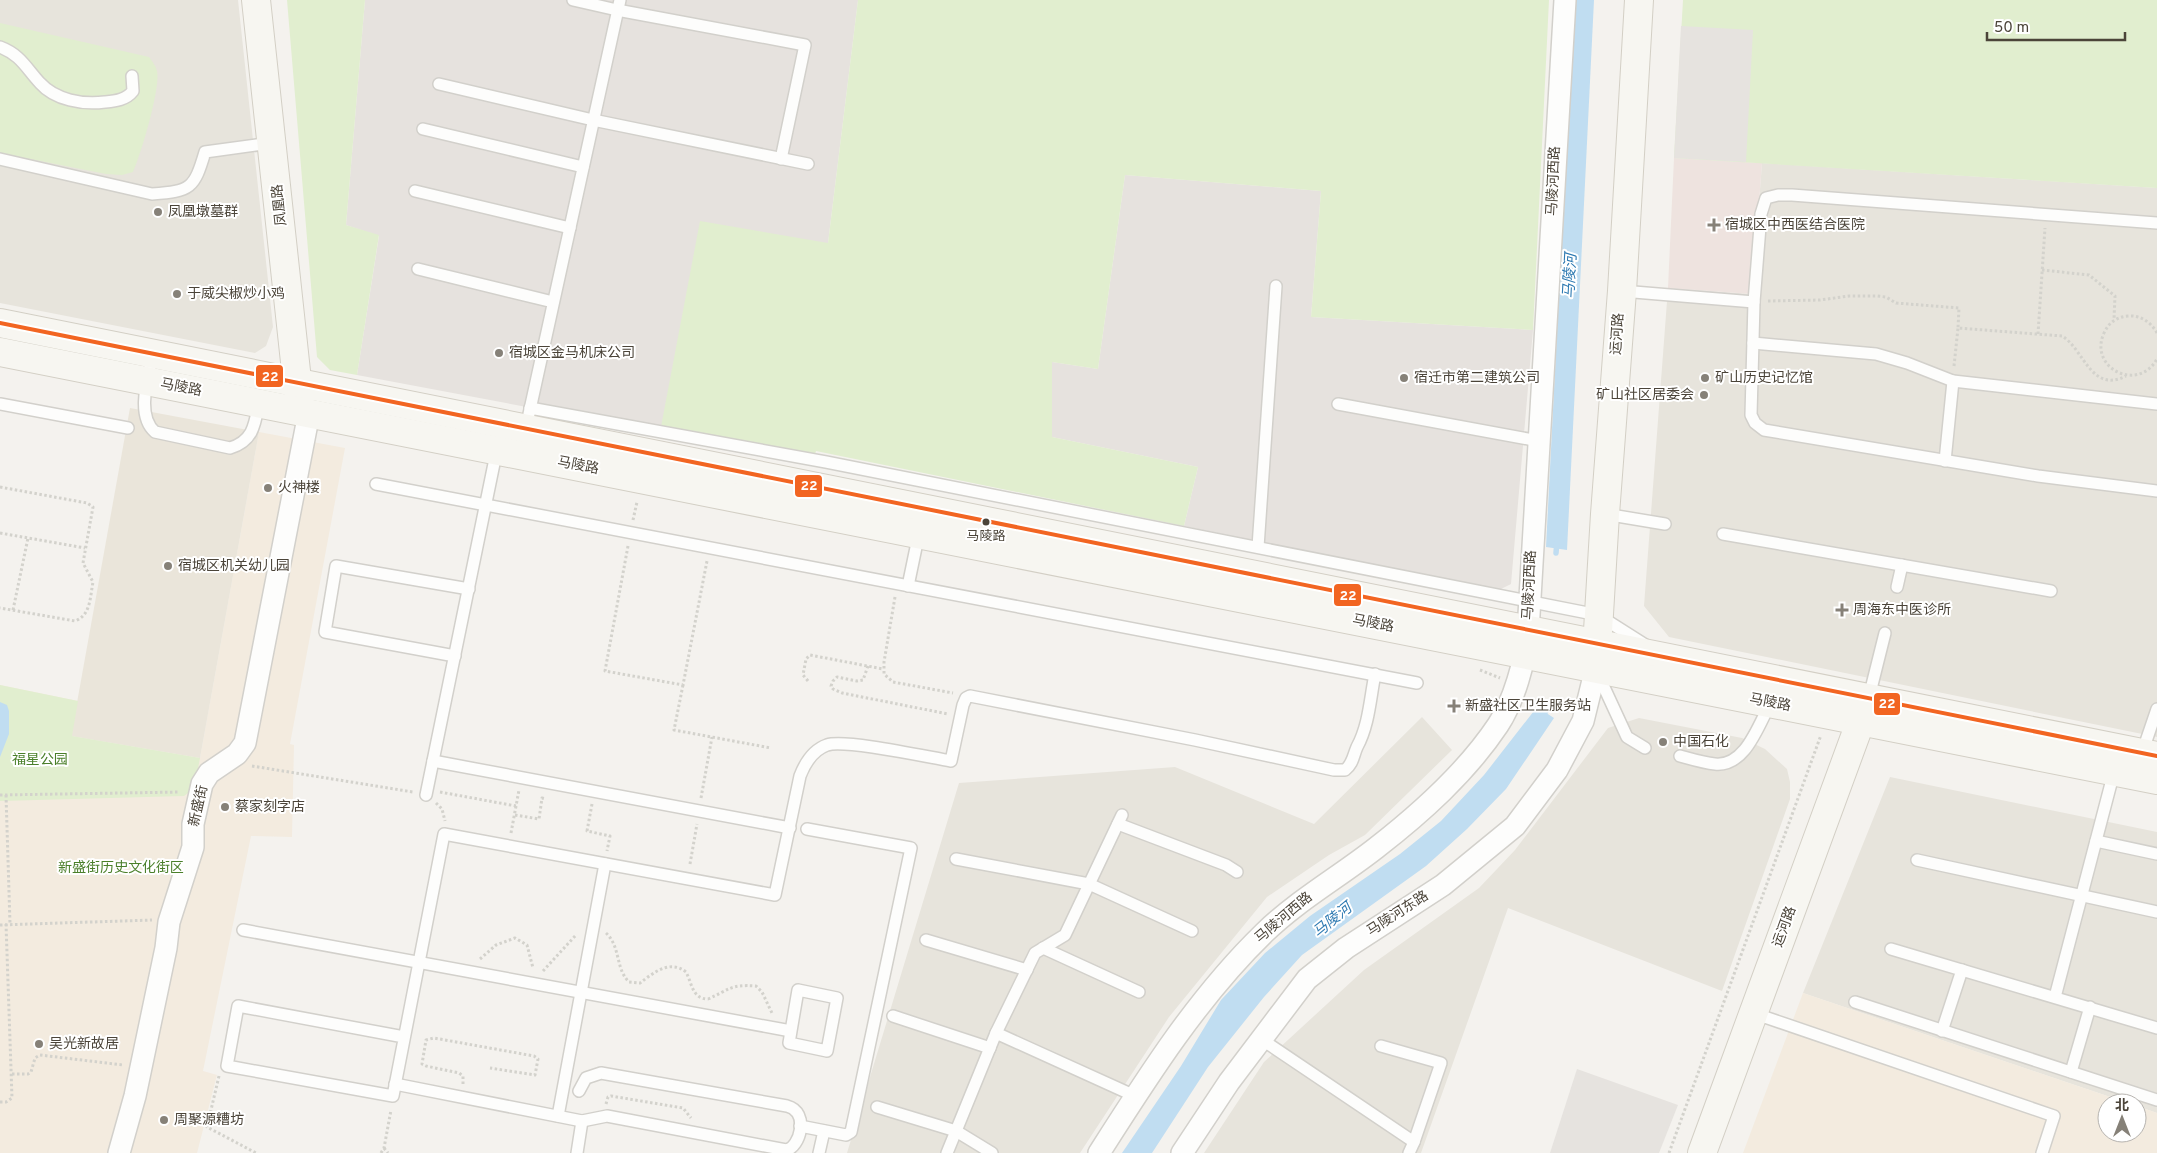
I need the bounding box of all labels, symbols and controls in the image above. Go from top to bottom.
scale bar [1987,10,2124,42]
text: 50 m [1994,19,2029,38]
street label: 马陵河西路 [1544,146,1564,216]
street label: 凤凰路 [269,183,291,227]
place label: 凤凰墩墓群 [168,203,238,221]
marker: 凤凰墩墓群 [152,206,164,218]
place label: 宿城区中西医结合医院 [1725,216,1865,234]
marker: 宿城区中西医结合医院 [1707,218,1721,232]
water label: 马陵河 [1560,250,1582,299]
place label: 于威尖椒炒小鸡 [187,285,285,303]
marker: 于威尖椒炒小鸡 [171,288,183,300]
street label: 运河路 [1608,312,1628,356]
place label: 宿城区金马机床公司 [509,344,635,362]
marker: 宿城区金马机床公司 [493,347,505,359]
line badge: 22 [255,364,284,388]
text: 22 [261,369,279,386]
place label: 宿迁市第二建筑公司 [1414,369,1540,387]
place label: 矿山历史记忆馆 [1715,370,1813,387]
marker: 宿迁市第二建筑公司 [1398,372,1410,384]
marker: 矿山历史记忆馆 [1699,372,1711,384]
street label: 马陵路 [159,376,203,400]
place label: 矿山社区居委会 [1596,387,1694,404]
marker: 矿山社区居委会 [1698,389,1710,401]
street label: 马陵路 [556,454,600,478]
line badge: 22 [794,474,823,498]
text: 22 [800,478,818,495]
place label: 火神楼 [278,480,320,497]
marker: 火神楼 [262,482,274,494]
marker: 马陵路 [981,517,991,527]
place label: 马陵路 [966,529,1006,545]
street label: 马陵河西路 [1520,550,1540,620]
place label: 宿城区机关幼儿园 [178,557,290,575]
marker: 宿城区机关幼儿园 [162,560,174,572]
line badge: 22 [1333,583,1362,607]
text: 22 [1339,588,1357,605]
place label: 周海东中医诊所 [1853,602,1951,619]
marker: 周海东中医诊所 [1835,603,1849,617]
street label: 马陵路 [1351,612,1395,636]
street label: 马陵路 [1748,691,1792,715]
line badge: 22 [1873,692,1901,716]
text: 22 [1878,696,1896,713]
place label: 新盛社区卫生服务站 [1465,697,1591,715]
marker: 新盛社区卫生服务站 [1447,699,1461,713]
place label: 中国石化 [1673,733,1729,751]
marker: 中国石化 [1657,736,1669,748]
park label: 福星公园 [12,752,68,769]
street label: 新盛街 [185,783,212,828]
place label: 蔡家刻字店 [235,798,305,816]
marker: 蔡家刻字店 [219,801,231,813]
park label: 新盛街历史文化街区 [58,859,184,877]
street label: 马陵河东路 [1364,888,1432,940]
street label: 马陵河西路 [1252,889,1316,947]
water label: 马陵河 [1310,898,1359,943]
street label: 运河路 [1770,904,1800,950]
place label: 吴光新故居 [49,1036,119,1053]
marker: 吴光新故居 [33,1038,45,1050]
north arrow [2097,1093,2147,1143]
text: 北 [2115,1098,2129,1115]
place label: 周聚源糟坊 [174,1111,244,1129]
marker: 周聚源糟坊 [158,1114,170,1126]

